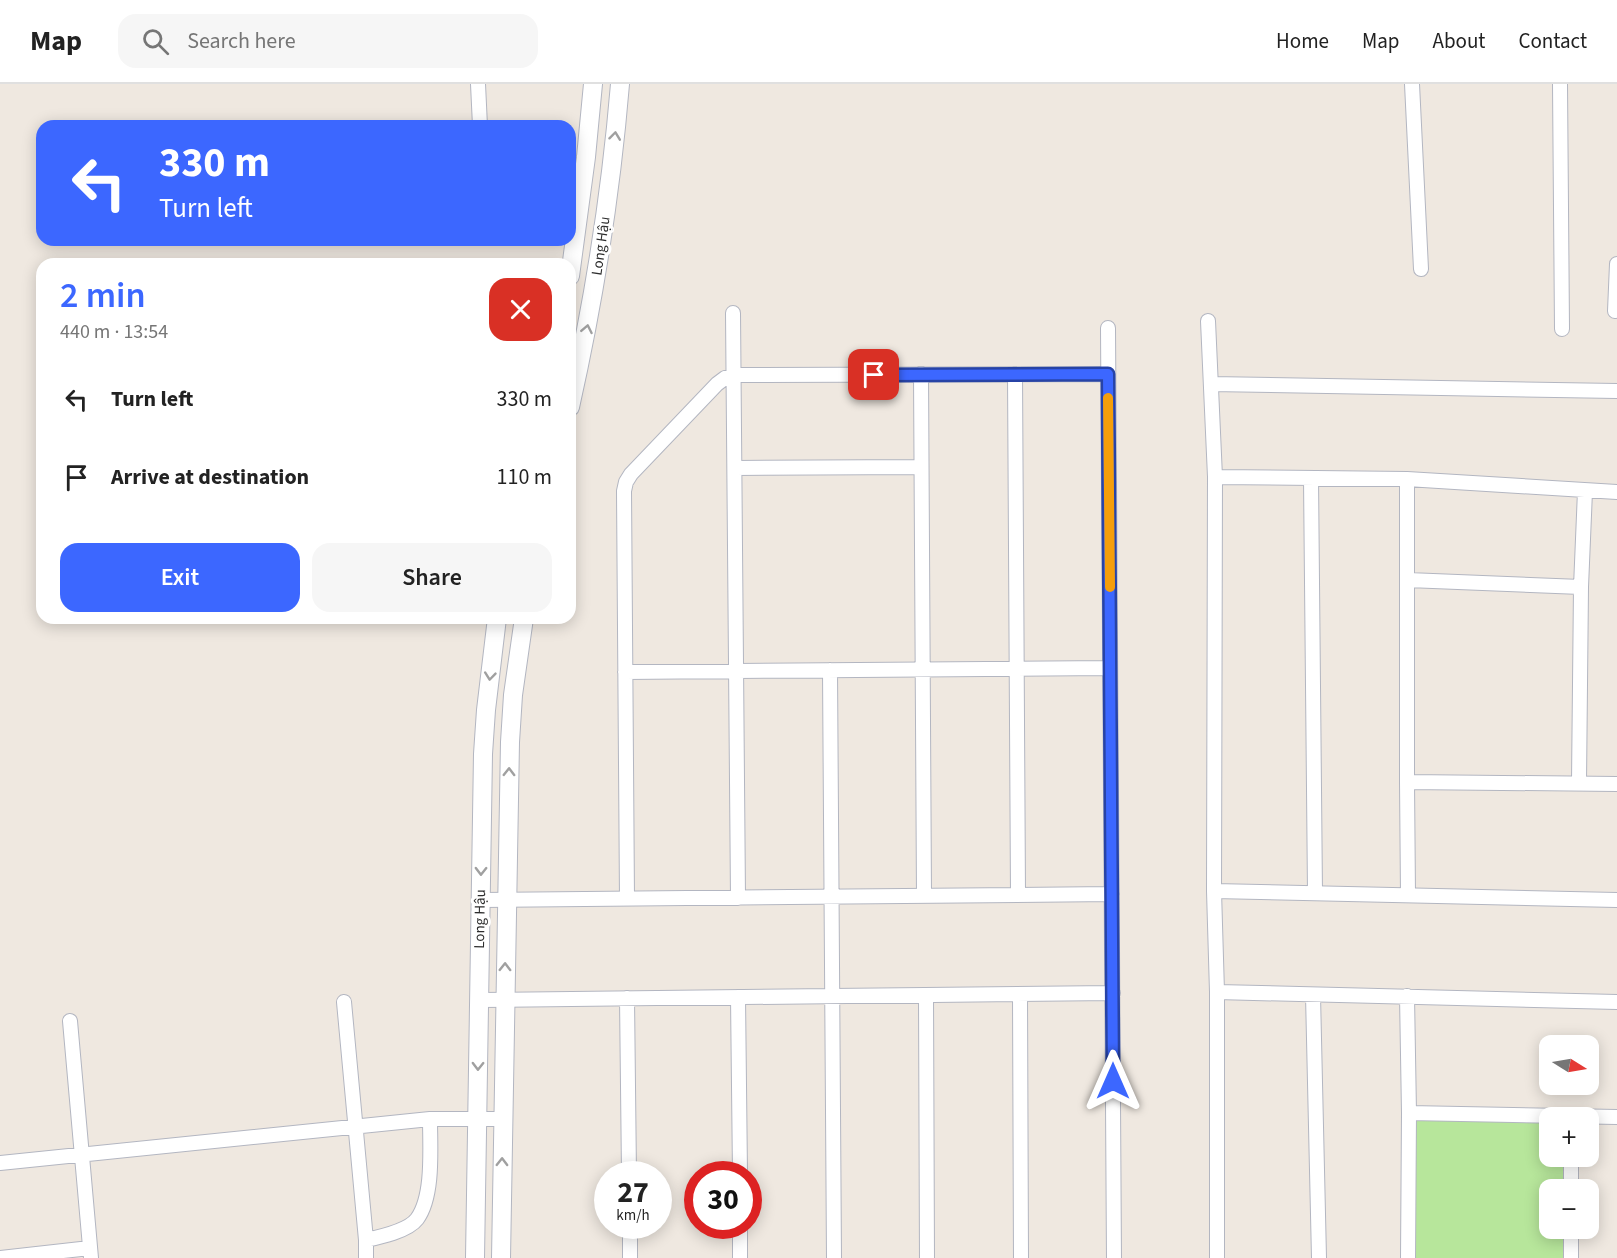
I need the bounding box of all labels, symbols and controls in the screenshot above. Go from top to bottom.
search box [118,14,538,68]
text: Map [30,21,82,61]
icon: search [139,25,172,58]
text: Search here [187,25,296,57]
text: Home [1276,26,1329,56]
text: Map [1362,26,1400,56]
text: About [1433,26,1485,56]
text: Contact [1518,26,1587,56]
one-way arrow [608,132,620,141]
text: 330 m [159,133,270,193]
icon: left [60,144,138,222]
text: Turn left [159,189,253,228]
street label: Long Hậu [586,215,616,277]
text: 2 min [60,270,146,321]
button: close [489,278,552,341]
text: 440 m · 13:54 [60,318,168,346]
one-way arrow [580,325,593,335]
pin [848,349,899,400]
icon: arrive [857,358,890,391]
icon: left [60,383,93,416]
text: Turn left [111,383,193,415]
text: 330 m [497,383,552,415]
icon: arrive [60,461,93,494]
text: Arrive at destination [111,461,309,493]
text: 110 m [497,461,552,493]
button: Exit [60,543,300,612]
button: Share [312,543,552,612]
one-way arrow [484,671,496,681]
one-way arrow [503,768,515,777]
one-way arrow [475,866,487,875]
street label: Long Hậu [469,889,491,949]
one-way arrow [499,963,512,972]
north arrow [1539,1035,1599,1095]
map controls [1539,1035,1599,1239]
position arrow [1081,1049,1145,1113]
one-way arrow [471,1061,484,1070]
button: + [1539,1107,1599,1167]
one-way arrow [496,1158,508,1167]
speed limit sign: 30 [684,1161,762,1239]
text: 27 [617,1171,649,1214]
button: − [1539,1179,1599,1239]
text: km/h [616,1205,650,1226]

